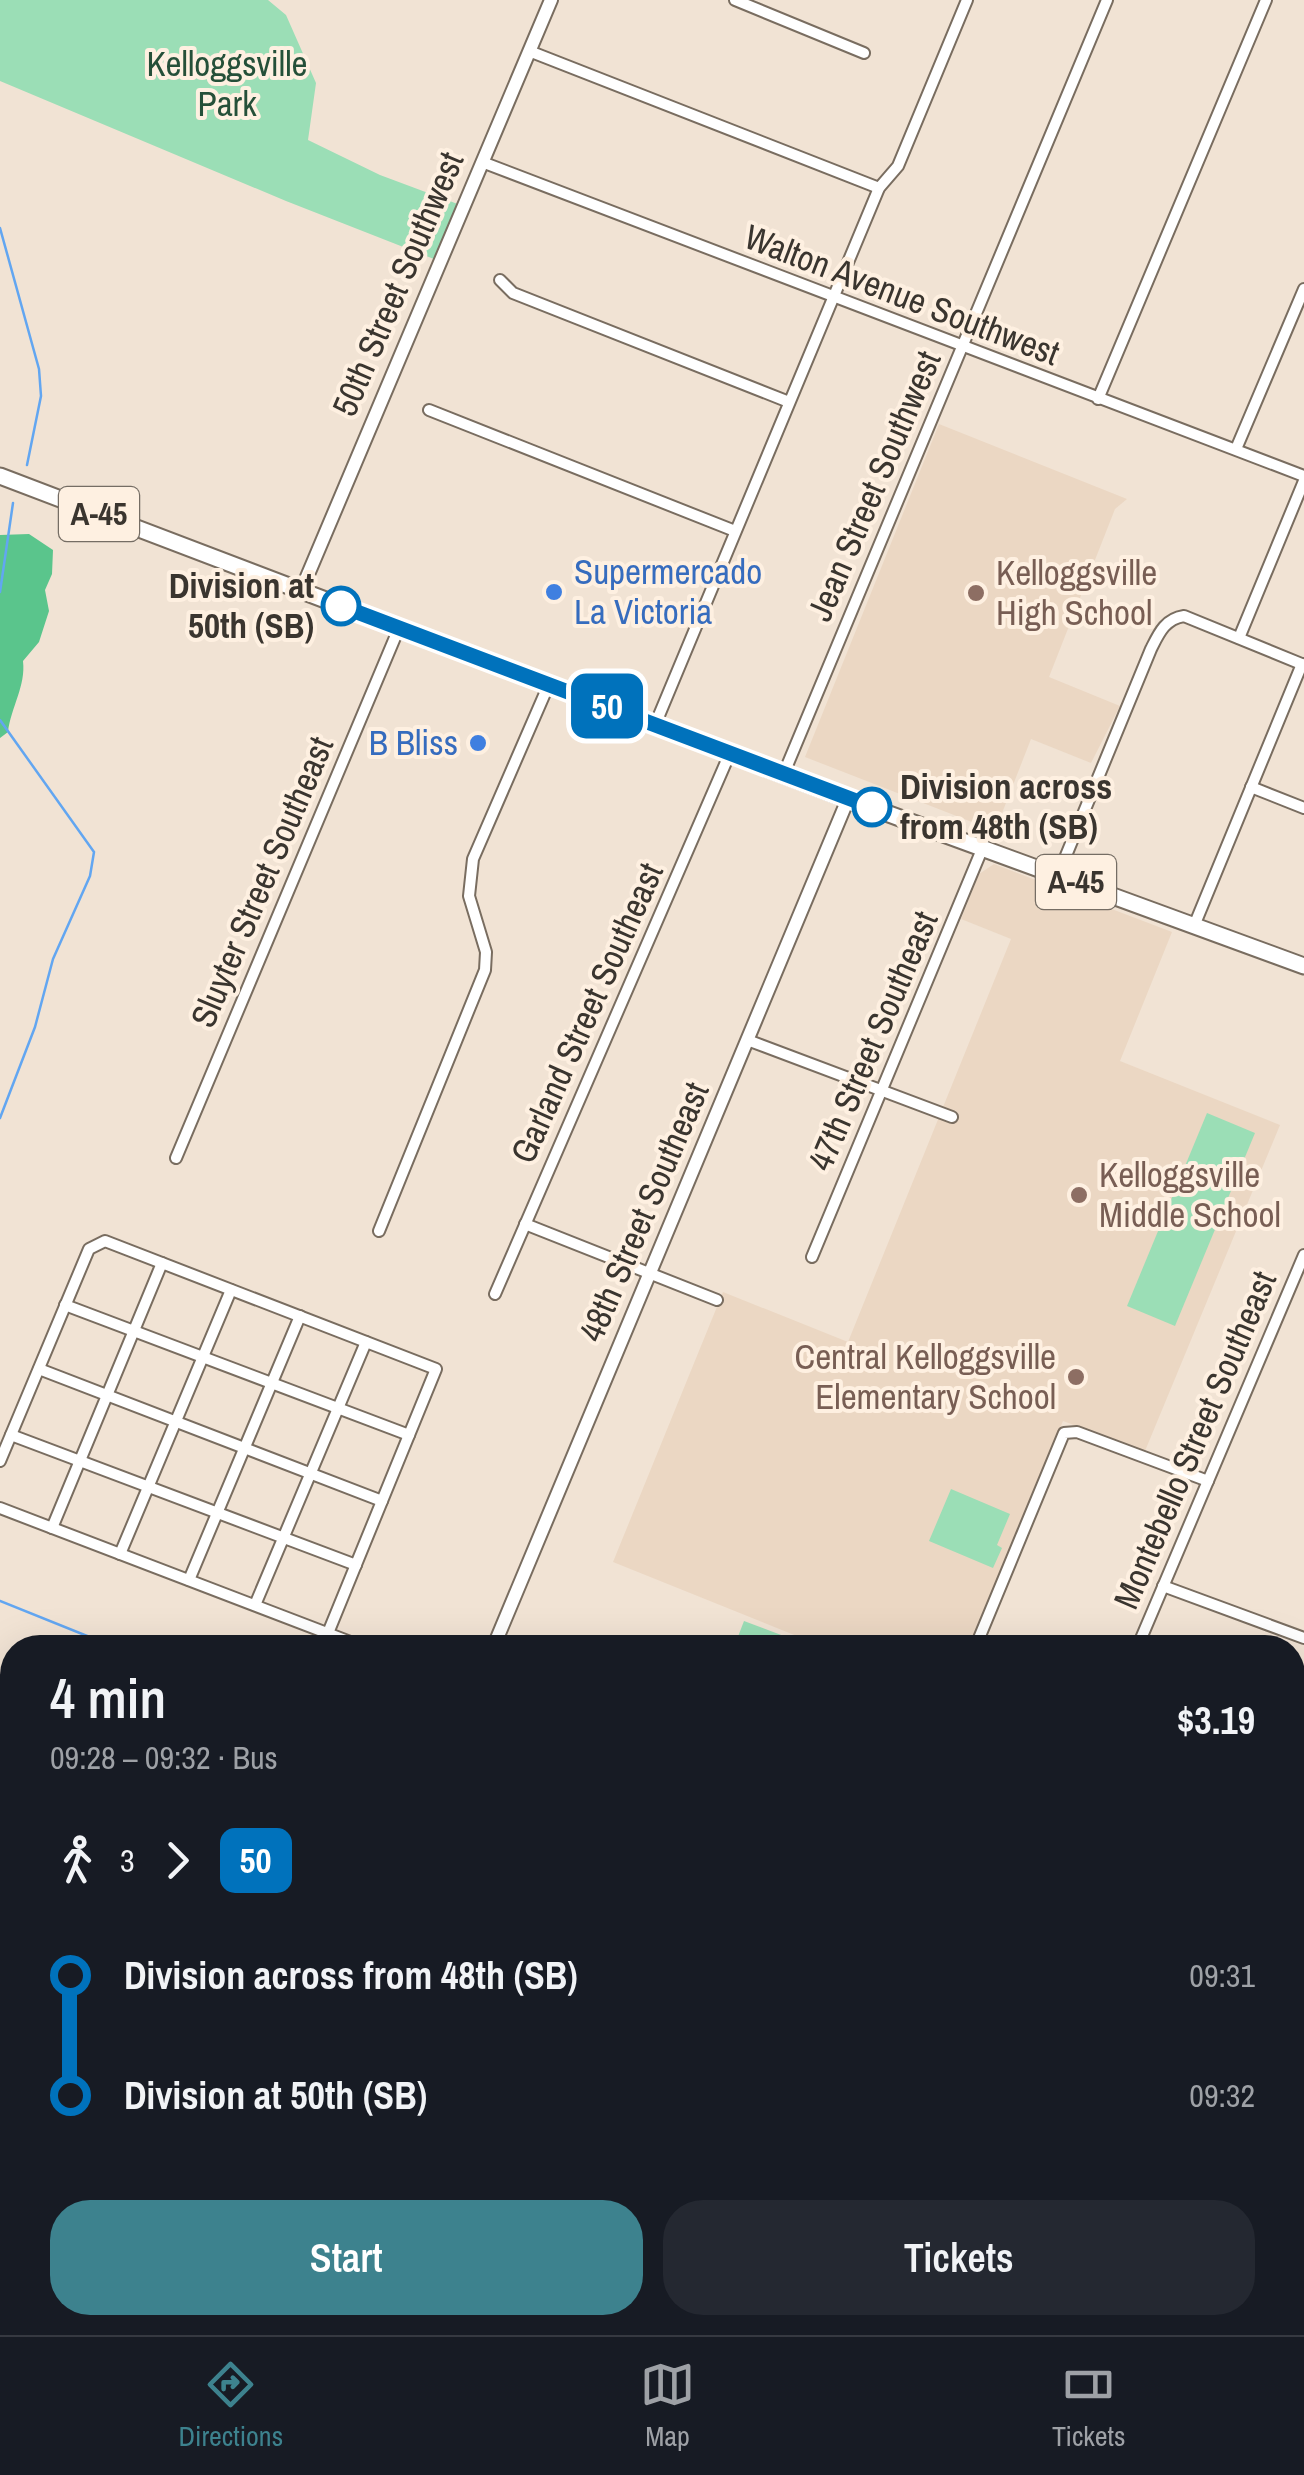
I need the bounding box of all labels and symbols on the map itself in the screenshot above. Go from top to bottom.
park label: Kelloggsville Park [146,40,308,127]
street label: 50th Street Southwest [321,145,474,423]
street label: Walton Avenue Southwest [738,213,1066,376]
street label: Jean Street Southwest [795,344,952,628]
road number: A-45 [59,487,139,541]
place label: Supermercado La Victoria [574,548,762,635]
place label: Kelloggsville High School [996,549,1157,636]
place label: Division at 50th (SB) [169,562,314,649]
marker: Supermercado La Victoria [543,581,565,603]
marker: Kelloggsville High School [965,582,987,604]
marker: Division at 50th (SB) [322,587,360,625]
line badge: 50 [562,674,652,738]
place label: B Bliss [369,719,458,766]
street label: Sluyter Street Southeast [179,729,344,1034]
marker: B Bliss [467,732,489,754]
place label: Division across from 48th (SB) [900,763,1112,850]
marker: Division across from 48th (SB) [853,788,891,826]
street label: Garland Street Southeast [499,855,674,1170]
road number: A-45 [1036,855,1116,909]
street label: 47th Street Southeast [797,904,948,1178]
street label: 48th Street Southeast [568,1075,719,1349]
place label: Kelloggsville Middle School [1099,1151,1281,1238]
marker: Kelloggsville Middle School [1068,1184,1090,1206]
street label: Montebello Street Southeast [1102,1264,1287,1616]
place label: Central Kelloggsville Elementary School [794,1333,1056,1420]
marker: Central Kelloggsville Elementary School [1065,1366,1087,1388]

